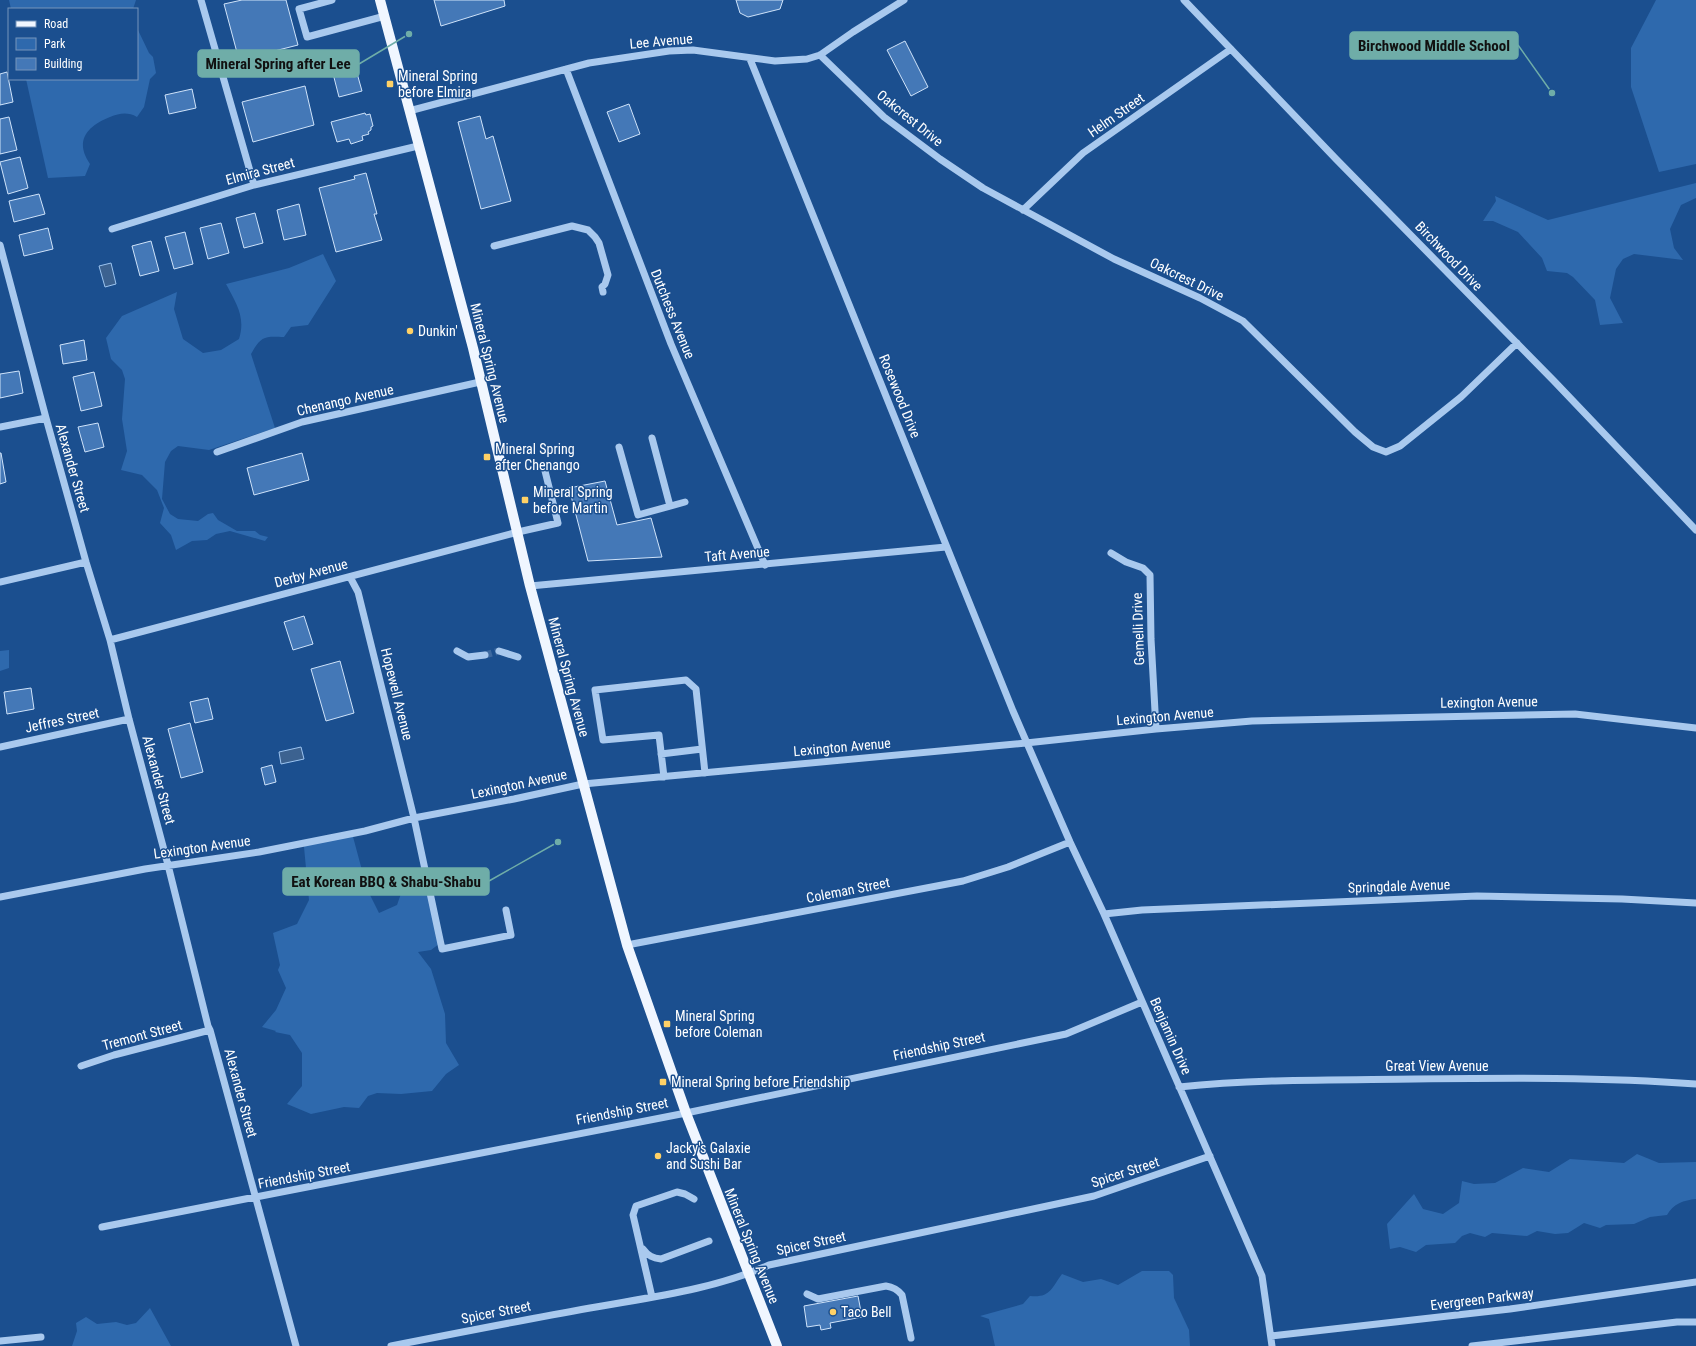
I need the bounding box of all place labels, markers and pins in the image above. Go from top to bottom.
callout: Birchwood Middle School [1350,32,1518,59]
callout: Mineral Spring after Lee [198,50,359,77]
place label: Mineral Spring before Elmira [398,68,478,100]
marker: Mineral Spring before Elmira [385,79,395,89]
place label: Dunkin' [418,323,458,339]
marker: Dunkin' [405,326,415,336]
place label: Mineral Spring after Chenango [495,441,580,473]
marker: Mineral Spring after Chenango [482,452,492,462]
place label: Mineral Spring before Martin [533,484,613,516]
marker: Mineral Spring before Martin [520,495,530,505]
callout: Eat Korean BBQ & Shabu-Shabu [283,868,489,895]
place label: Mineral Spring before Coleman [675,1008,763,1040]
marker: Mineral Spring before Coleman [662,1019,672,1029]
place label: Mineral Spring before Friendship [671,1074,850,1090]
marker: Mineral Spring before Friendship [658,1077,668,1087]
place label: Jacky's Galaxie and Sushi Bar [666,1140,751,1172]
marker: Jacky's Galaxie and Sushi Bar [653,1151,663,1161]
place label: Taco Bell [841,1304,892,1320]
marker: Taco Bell [828,1307,838,1317]

